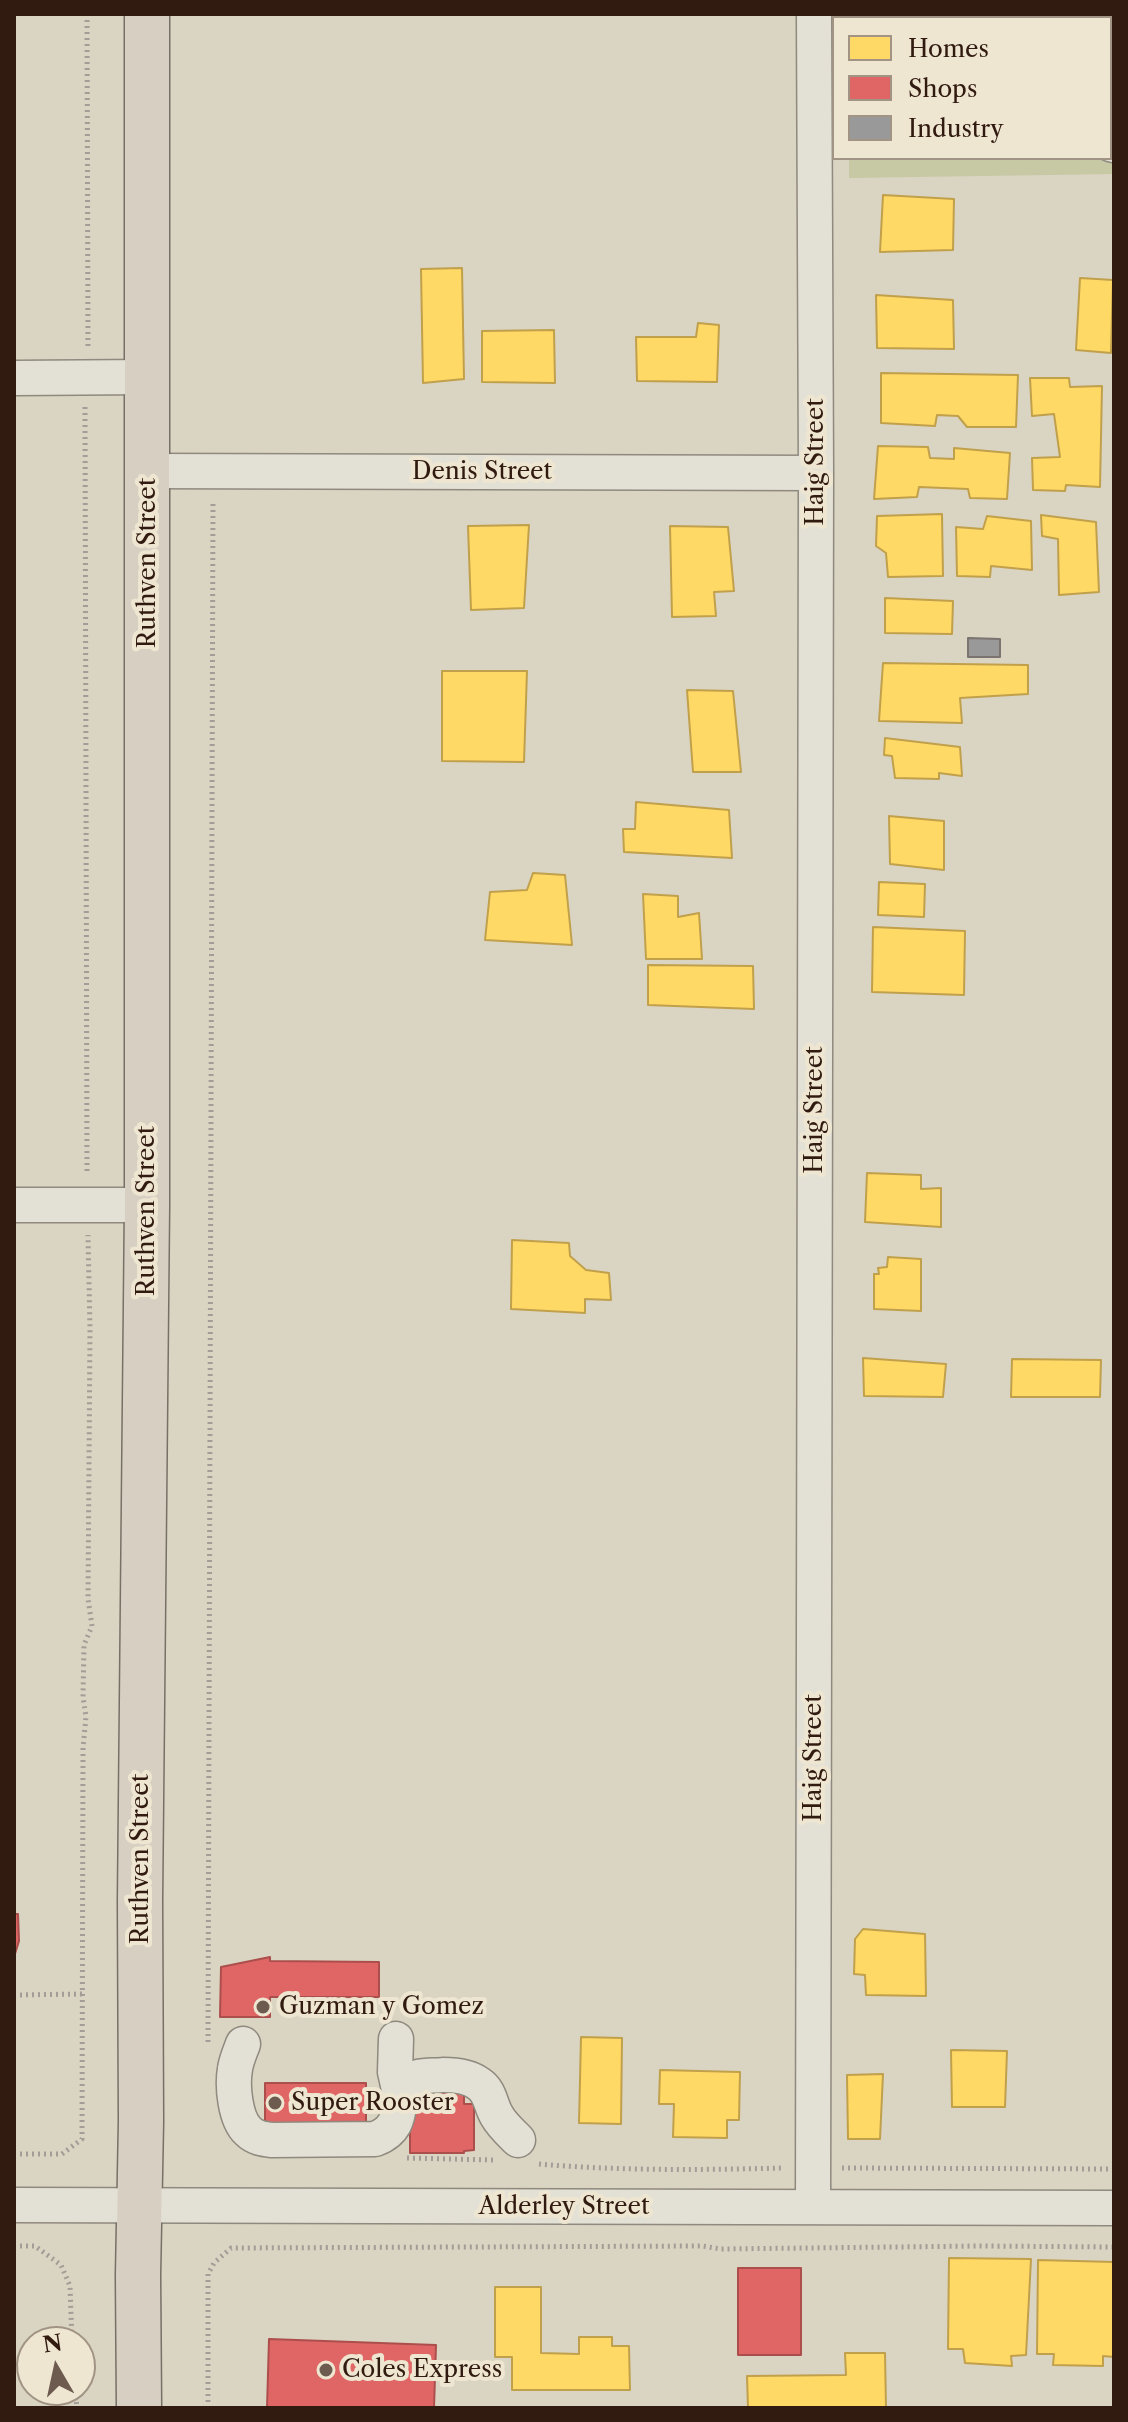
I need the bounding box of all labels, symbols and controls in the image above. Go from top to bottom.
legend [832,16,1112,160]
text: Homes [908,34,989,63]
text: Shops [908,74,977,103]
text: Industry [908,114,1004,143]
street label: Haig Street [802,398,830,526]
street label: Denis Street [412,458,552,486]
street label: Ruthven Street [134,478,162,648]
street label: Haig Street [801,1046,829,1174]
street label: Ruthven Street [133,1126,161,1296]
street label: Haig Street [800,1694,828,1822]
street label: Ruthven Street [127,1774,155,1944]
place label: Guzman y Gomez [279,1993,484,2021]
marker: Guzman y Gomez [254,1998,272,2016]
place label: Super Rooster [291,2089,454,2117]
marker: Super Rooster [266,2094,284,2112]
street label: Alderley Street [479,2193,649,2221]
north arrow [16,2326,96,2406]
text: N [41,2329,64,2359]
place label: Coles Express [342,2356,502,2384]
marker: Coles Express [317,2361,335,2379]

